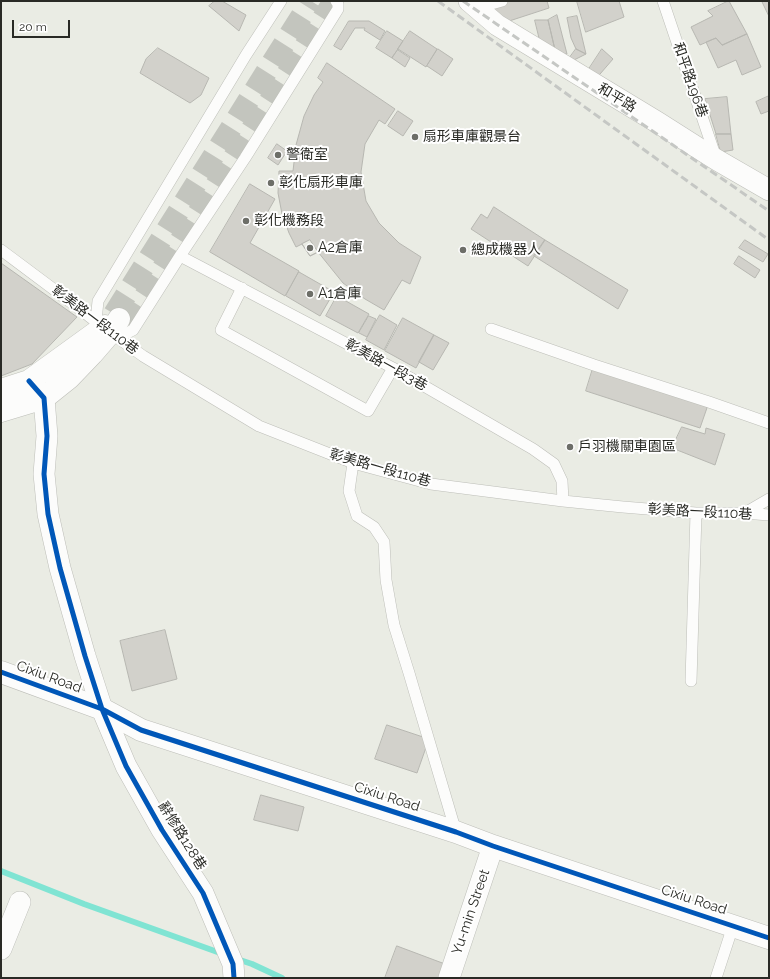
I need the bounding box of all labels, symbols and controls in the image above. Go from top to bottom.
scale bar [14,12,72,38]
text: 20 m [19,20,47,34]
street label: 和平路196巷 [669,40,711,120]
street label: 和平路 [595,80,639,116]
place label: 扇形車庫觀景台 [423,129,521,145]
marker: 扇形車庫觀景台 [410,132,420,142]
place label: 警衛室 [286,147,328,163]
marker: 警衛室 [273,150,283,160]
place label: 彰化扇形車庫 [279,175,363,191]
marker: 彰化扇形車庫 [266,178,276,188]
place label: 彰化機務段 [254,213,324,229]
marker: 彰化機務段 [241,216,251,226]
place label: A2倉庫 [318,240,363,256]
place label: 總成機器人 [471,242,541,258]
marker: A2倉庫 [305,243,315,253]
marker: 總成機器人 [458,245,468,255]
street label: 彰美路一段110巷 [48,282,142,358]
place label: A1倉庫 [318,286,361,302]
marker: A1倉庫 [305,289,315,299]
street label: 彰美路一段3巷 [342,335,430,395]
place label: 戶羽機關車園區 [578,439,676,455]
marker: 戶羽機關車園區 [565,442,575,452]
street label: 彰美路一段110巷 [327,446,433,490]
street label: 彰美路一段110巷 [647,501,753,523]
street label: Cixiu Road [14,657,84,697]
street label: Cixiu Road [352,778,422,816]
street label: 辭修路128巷 [154,799,210,873]
street label: Yu-min Street [449,867,493,957]
street label: Cixiu Road [659,881,729,919]

